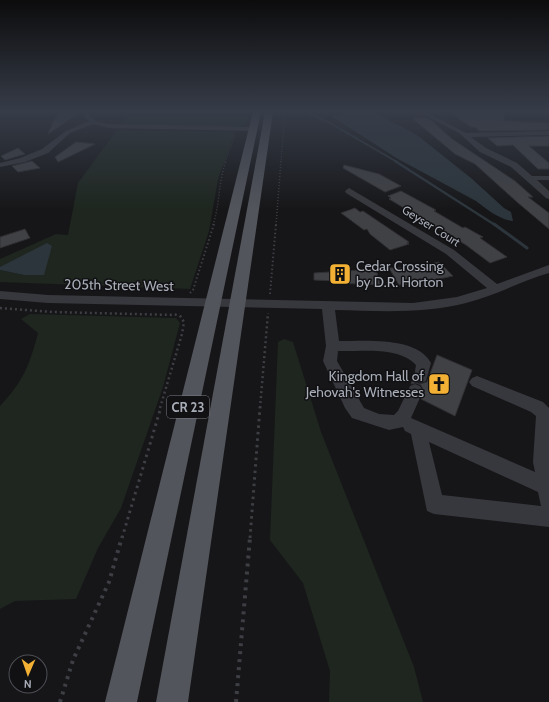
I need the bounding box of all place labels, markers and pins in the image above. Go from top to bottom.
place label: Cedar Crossing by D.R. Horton [356,257,445,291]
building icon: Cedar Crossing by D.R. Horton [327,261,353,287]
place label: Kingdom Hall of Jehovah's Witnesses [305,367,424,401]
church icon: Kingdom Hall of Jehovah's Witnesses [426,371,452,397]

